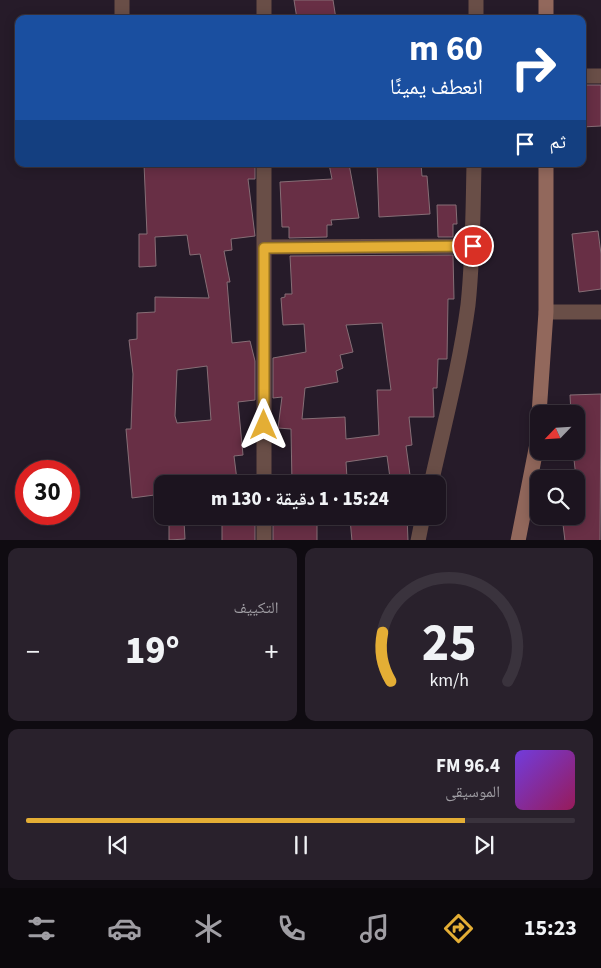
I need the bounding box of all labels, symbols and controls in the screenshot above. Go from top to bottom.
text: 60 m [409,24,483,74]
icon: right [501,35,566,100]
text: انعطف يمينًا [390,71,483,103]
text: ثم [549,129,566,156]
icon: arrive [511,130,539,158]
pin [452,225,494,267]
icon: arrive [459,232,487,260]
position arrow [237,398,289,450]
north arrow [530,405,585,460]
map controls [530,405,585,525]
speed limit sign: 30 [15,460,80,525]
button: search [530,470,585,525]
text: 15:24 · 1 دقيقة · 130 m [211,486,389,513]
text: التكييف [234,597,279,619]
text: 25 [421,607,476,681]
text: 19° [125,624,180,678]
text: − [26,632,40,672]
text: + [265,632,279,672]
text: km/h [429,668,469,693]
text: 96.4 FM [436,753,500,780]
text: الموسيقى [445,781,500,803]
icon: previous [104,831,132,859]
icon: pause [287,831,315,859]
icon: next [470,831,498,859]
icon: filters [24,911,59,946]
icon: car [107,911,142,946]
icon: climate [191,911,226,946]
icon: phone [274,911,309,946]
icon: music [357,911,392,946]
icon: directions [441,911,476,946]
text: 15:23 [524,912,577,944]

